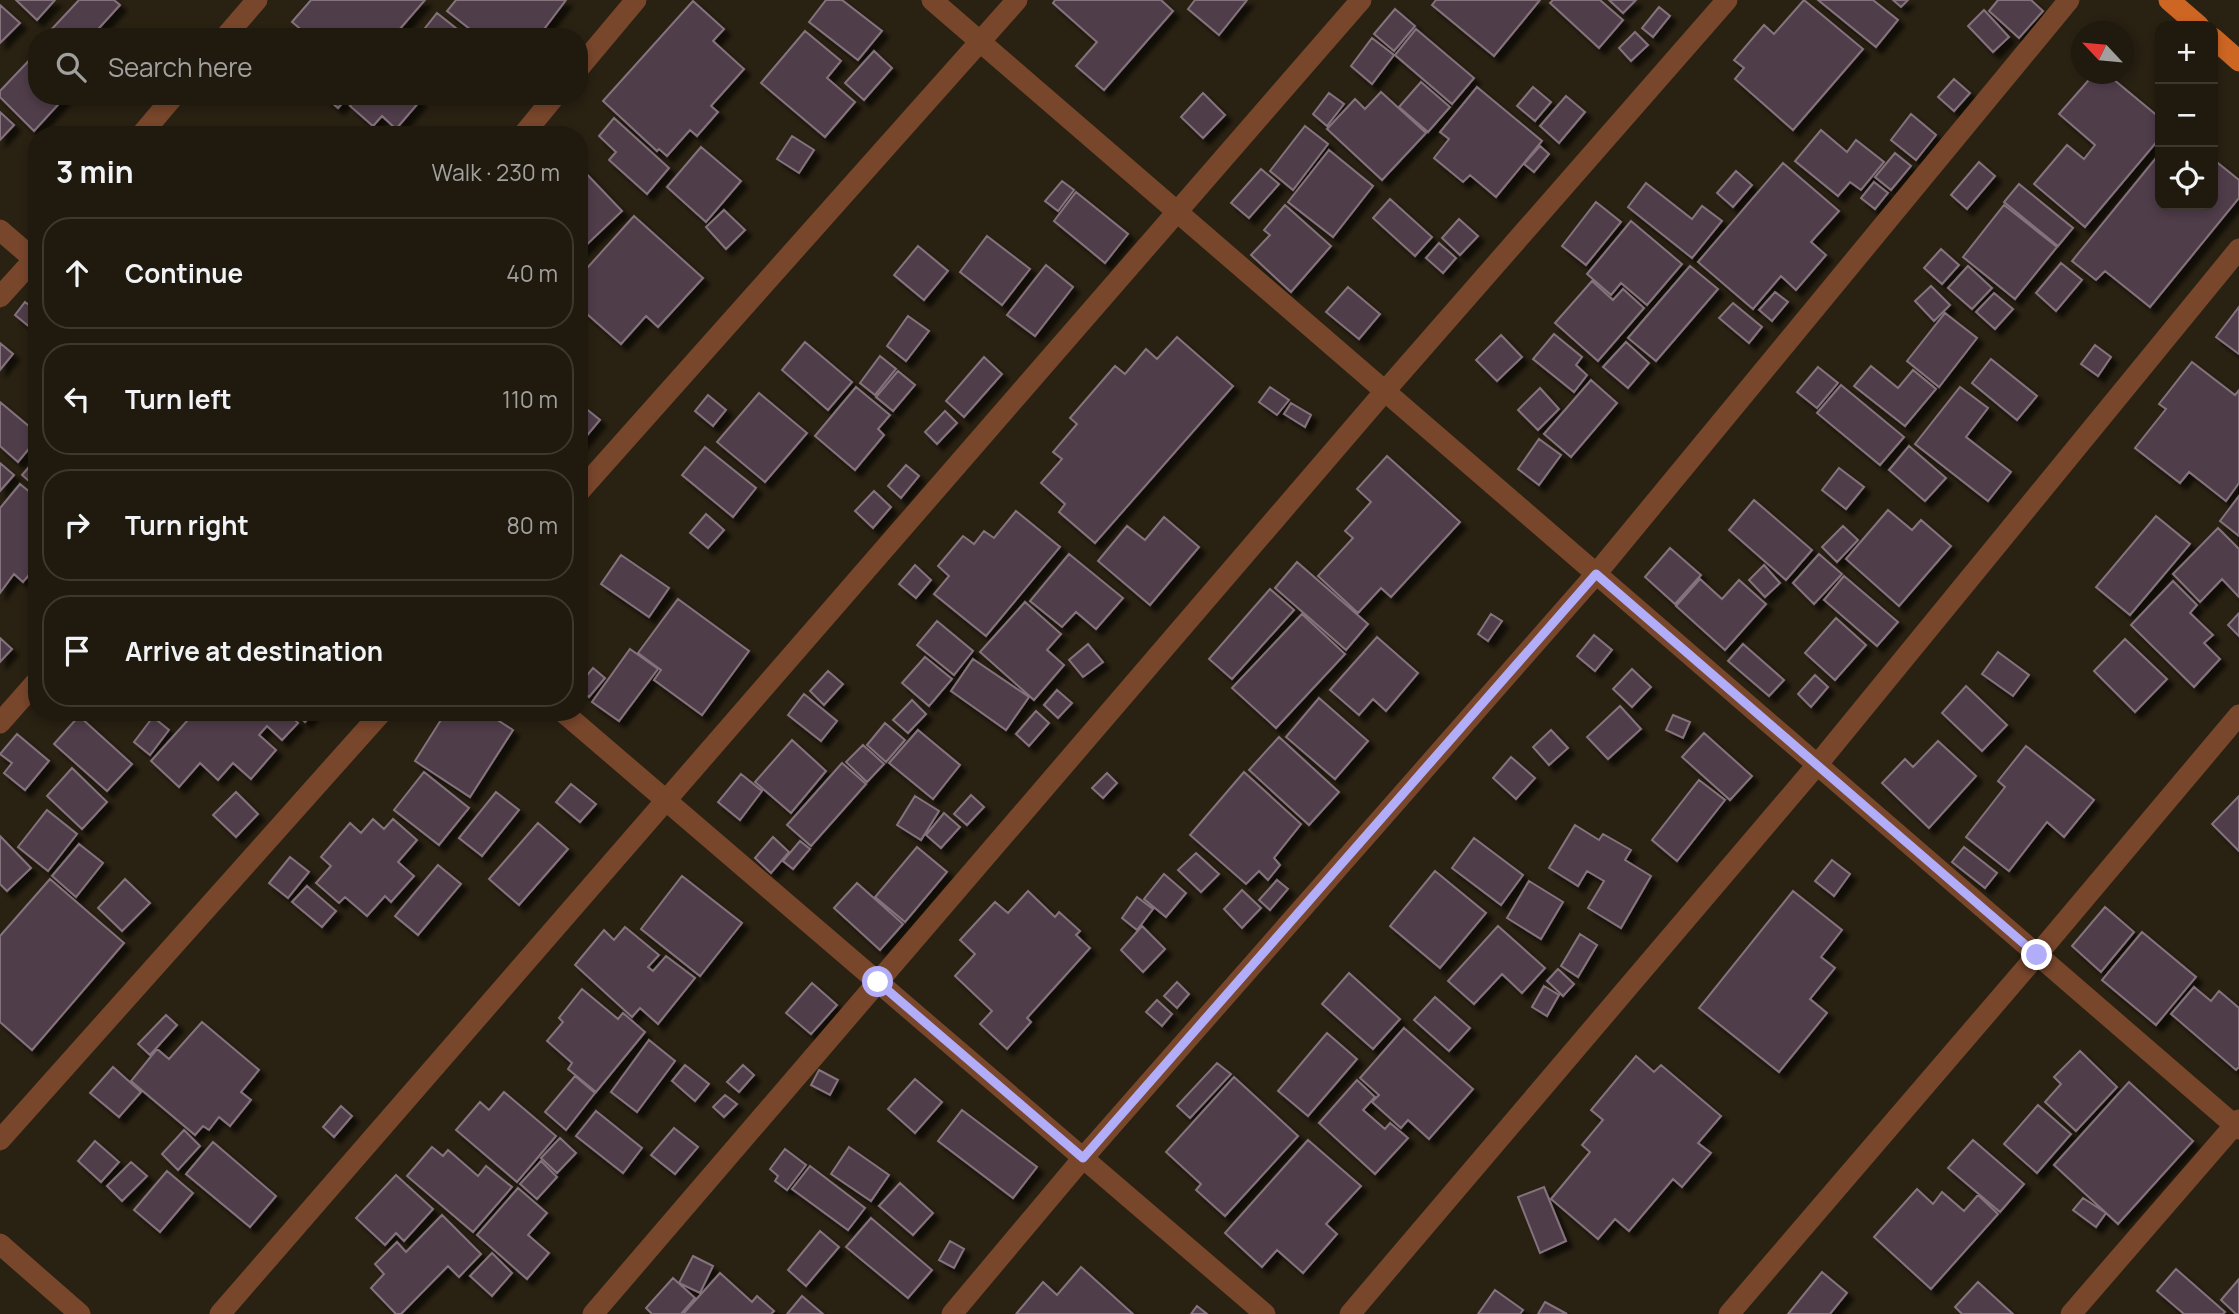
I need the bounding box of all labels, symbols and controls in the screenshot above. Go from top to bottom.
north arrow [2071,21,2134,84]
map controls [2155,21,2218,210]
button: + [2155,21,2218,84]
search box [28,28,588,105]
icon: search [52,48,90,86]
text: Search here [108,49,253,85]
button: − [2155,84,2218,147]
button: locate [2155,147,2218,210]
text: 3 min [56,151,134,192]
text: Walk · 230 m [432,156,560,188]
icon: ahead [58,254,96,292]
text: Continue [125,255,243,291]
text: 40 m [506,257,558,289]
icon: left [58,380,96,418]
text: Turn left [125,381,232,417]
text: 110 m [502,383,558,415]
icon: right [58,506,96,544]
text: Turn right [125,507,249,543]
text: 80 m [507,509,558,541]
icon: arrive [58,632,96,670]
text: Arrive at destination [125,633,383,669]
route end [2021,939,2052,970]
route start [862,966,893,997]

